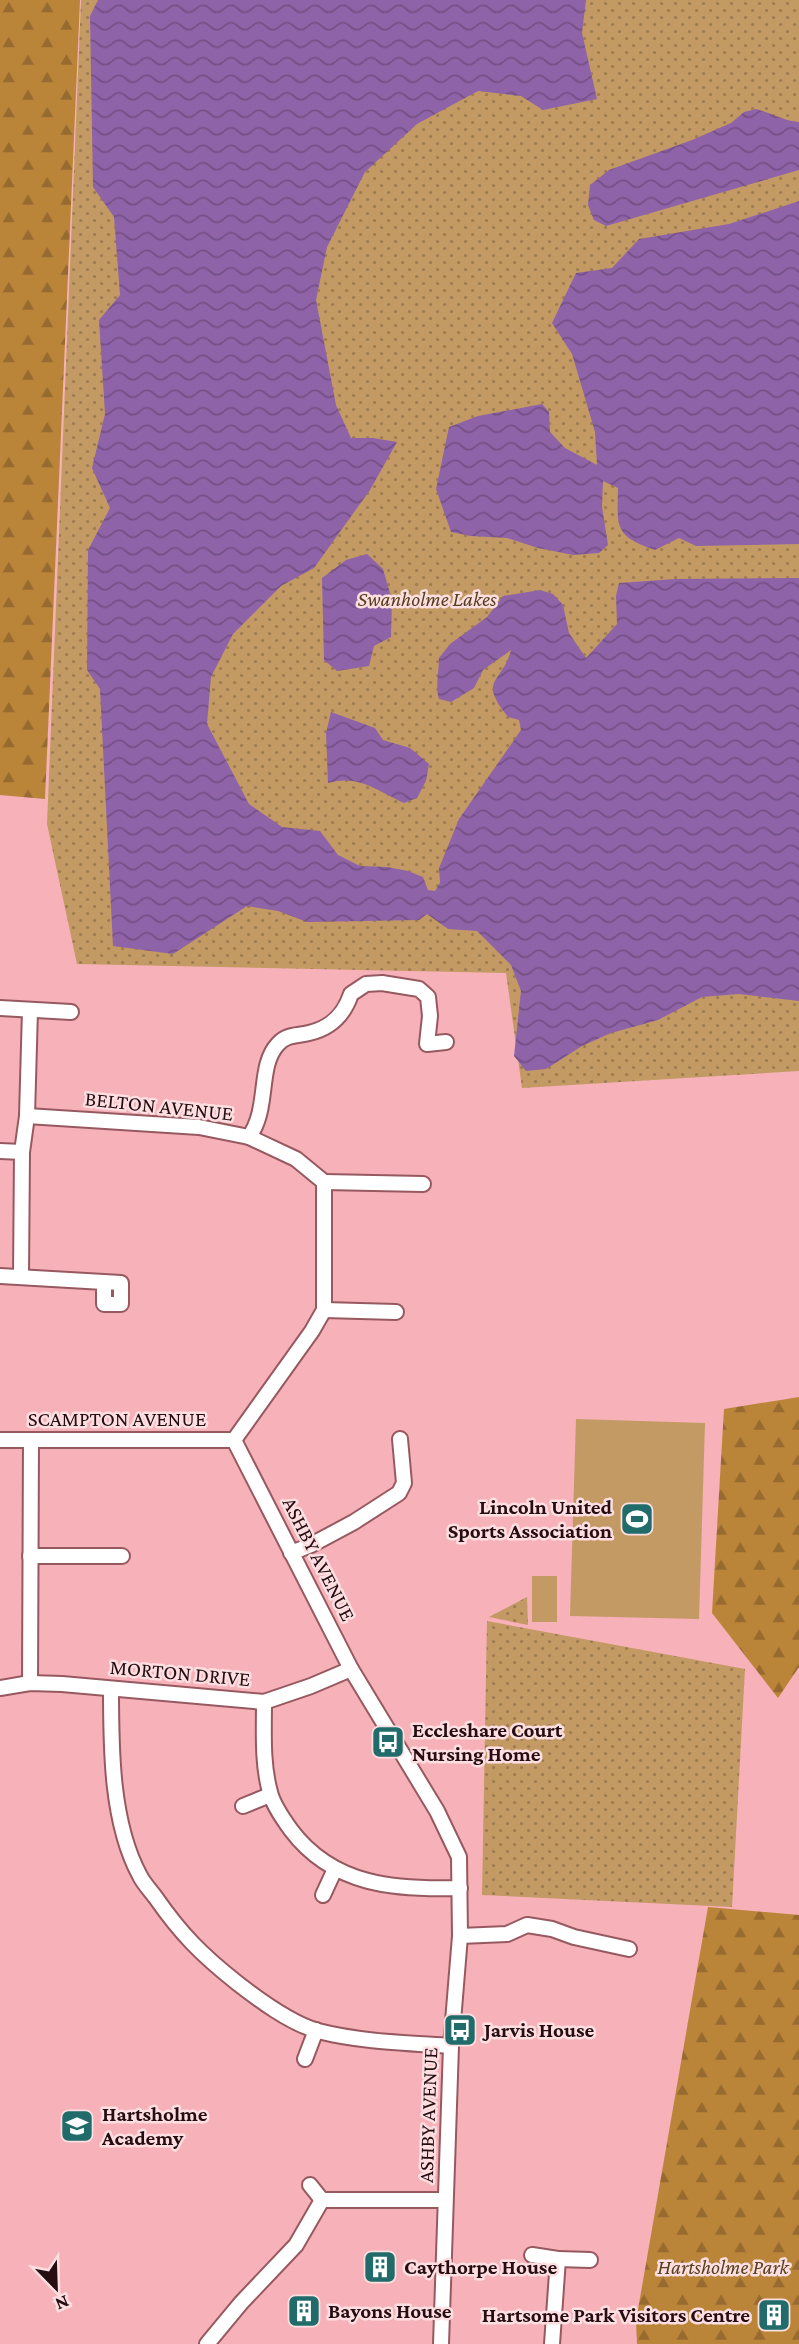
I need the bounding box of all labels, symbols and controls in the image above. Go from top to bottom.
park label: Swanholme Lakes [358,587,497,611]
street label: BELTON AVENUE [84,1086,234,1126]
street label: SCAMPTON AVENUE [28,1407,206,1431]
street label: ASHBY AVENUE [278,1493,360,1625]
place label: Lincoln United Sports Association [448,1495,613,1543]
sports icon: Lincoln United Sports Association [618,1500,656,1538]
street label: MORTON DRIVE [109,1655,251,1691]
place label: Eccleshare Court Nursing Home [412,1718,563,1766]
bus stop icon: Eccleshare Court Nursing Home [369,1723,407,1761]
bus stop icon: Jarvis House [441,2011,479,2049]
place label: Jarvis House [482,2018,594,2042]
street label: ASHBY AVENUE [414,2047,442,2183]
place label: Hartsholme Academy [101,2102,208,2150]
school or university icon: Hartsholme Academy [58,2107,96,2145]
building icon: Caythorpe House [361,2248,399,2286]
north arrow [21,2253,91,2323]
place label: Caythorpe House [404,2255,557,2279]
park label: Hartsholme Park [657,2255,790,2279]
text: N [52,2291,73,2315]
building icon: Bayons House [285,2292,323,2330]
building icon: Hartsome Park Visitors Centre [755,2296,793,2334]
place label: Bayons House [328,2299,452,2323]
place label: Hartsome Park Visitors Centre [482,2303,750,2327]

